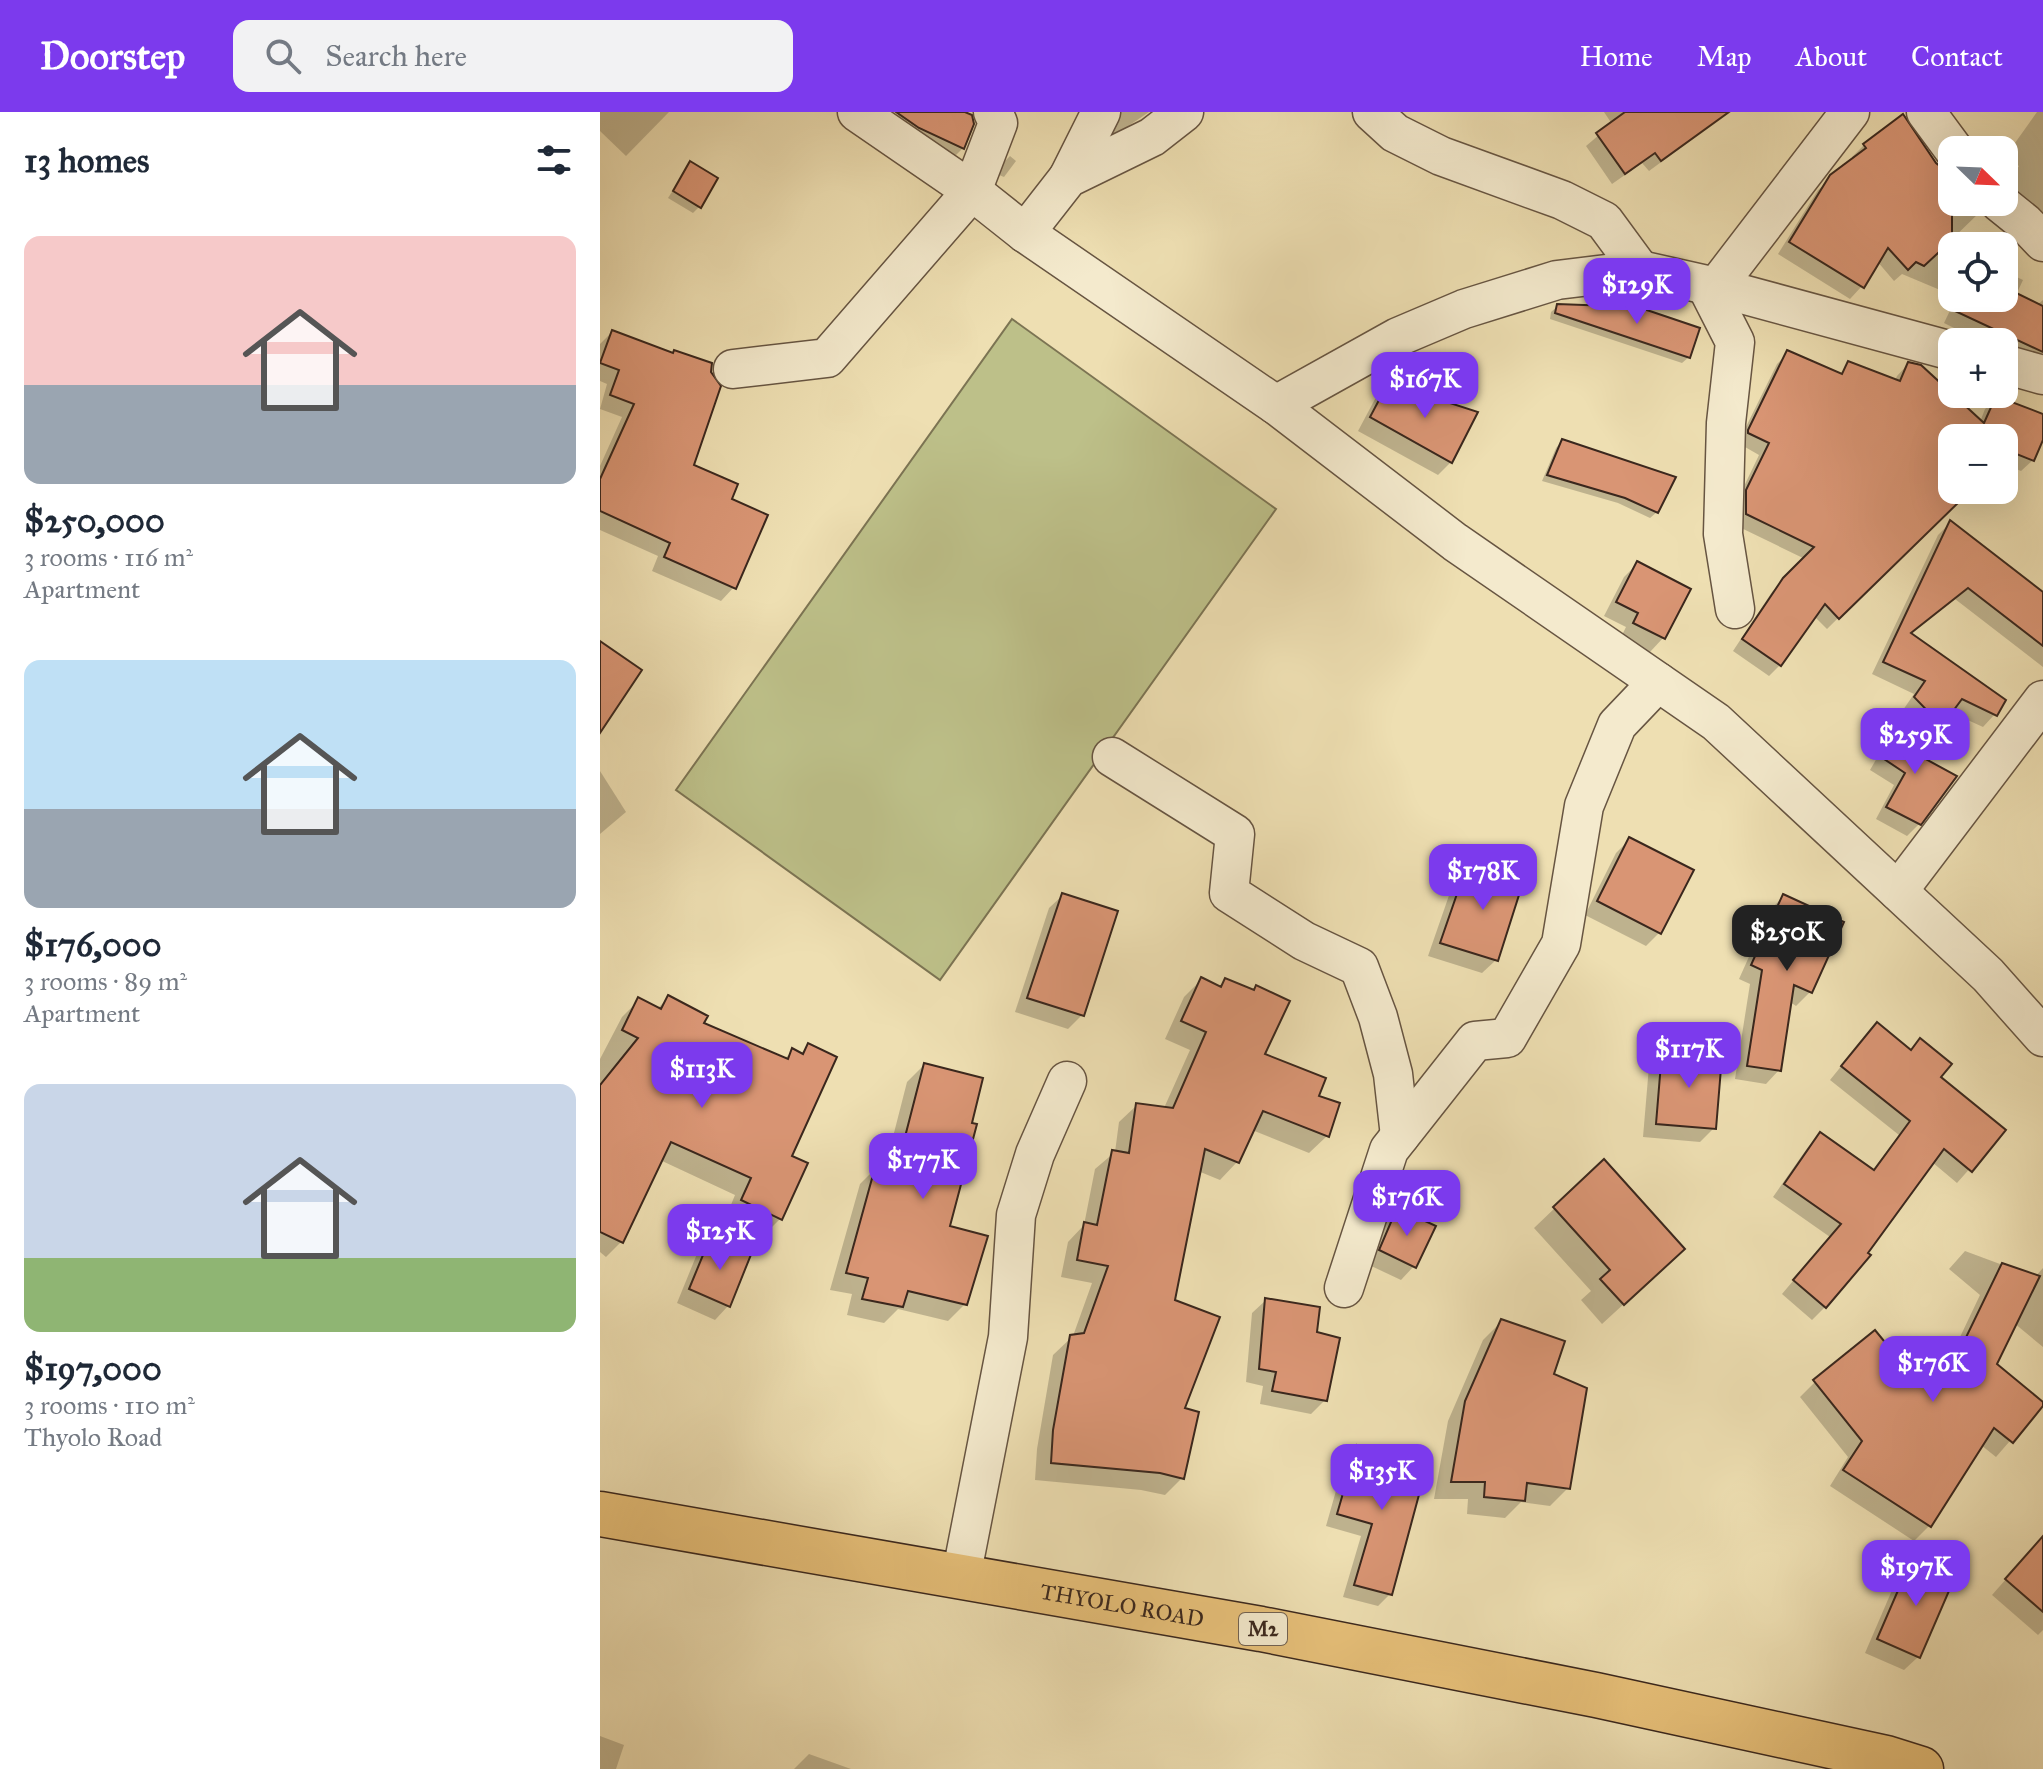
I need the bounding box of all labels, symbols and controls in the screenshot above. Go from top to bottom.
search box [233,20,793,92]
text: Doorstep [40,33,185,79]
icon: search [261,34,305,78]
text: Search here [325,38,467,74]
text: Home [1580,39,1653,74]
text: Map [1697,39,1751,74]
text: About [1795,39,1867,74]
text: Contact [1911,39,2003,74]
north arrow [1938,136,2018,216]
map controls [1938,136,2018,504]
icon: filters [532,138,576,182]
text: 13 homes [24,140,149,181]
button: locate [1938,232,2018,312]
pin: $129K [1581,258,1693,326]
text: $129K [1601,268,1673,300]
icon: home [228,288,372,432]
button: + [1938,328,2018,408]
pin: $167K [1369,352,1481,420]
text: $167K [1389,362,1461,394]
button: − [1938,424,2018,504]
text: $250,000 [24,500,165,541]
text: 3 rooms · 116 m² [24,541,193,573]
text: Apartment [24,573,140,605]
pin: $259K [1859,708,1971,776]
icon: home [228,712,372,856]
text: $259K [1879,718,1951,750]
pin: $178K [1427,844,1539,912]
text: $178K [1447,854,1519,886]
pin: $250K [1731,905,1843,973]
text: $250K [1750,915,1824,947]
text: $176,000 [24,924,161,965]
text: 3 rooms · 89 m² [24,965,187,997]
text: Apartment [24,997,140,1029]
pin: $117K [1633,1022,1745,1090]
text: $117K [1655,1032,1723,1064]
pin: $113K [646,1042,758,1110]
text: $113K [670,1052,735,1084]
pin: $177K [867,1133,979,1201]
icon: home [228,1136,372,1280]
text: $177K [887,1143,959,1175]
pin: $176K [1351,1170,1463,1238]
text: $176K [1371,1180,1443,1212]
pin: $125K [664,1204,776,1272]
text: $125K [685,1214,755,1246]
pin: $176K [1877,1336,1989,1404]
text: $176K [1897,1346,1969,1378]
text: $197,000 [24,1348,162,1389]
text: 3 rooms · 110 m² [24,1389,195,1421]
text: Thyolo Road [24,1421,162,1453]
pin: $135K [1326,1444,1438,1512]
text: $135K [1349,1454,1415,1486]
pin: $197K [1860,1540,1972,1608]
text: $197K [1880,1550,1952,1582]
street label: THYOLO ROAD [1038,1577,1206,1632]
road number: M2 [1239,1613,1287,1645]

